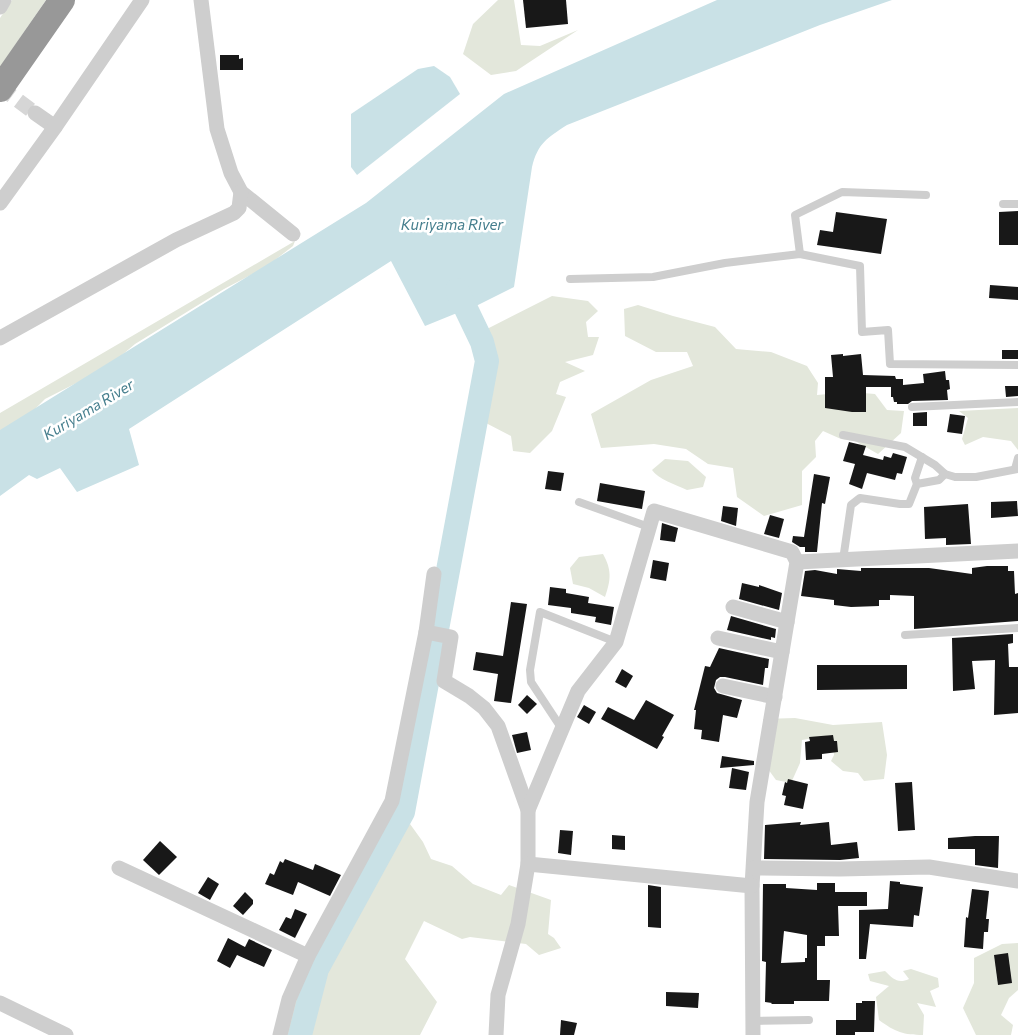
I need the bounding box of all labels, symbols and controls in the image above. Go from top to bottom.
water label: Kuriyama River [401,215,504,233]
water label: Kuriyama River [39,374,138,443]

